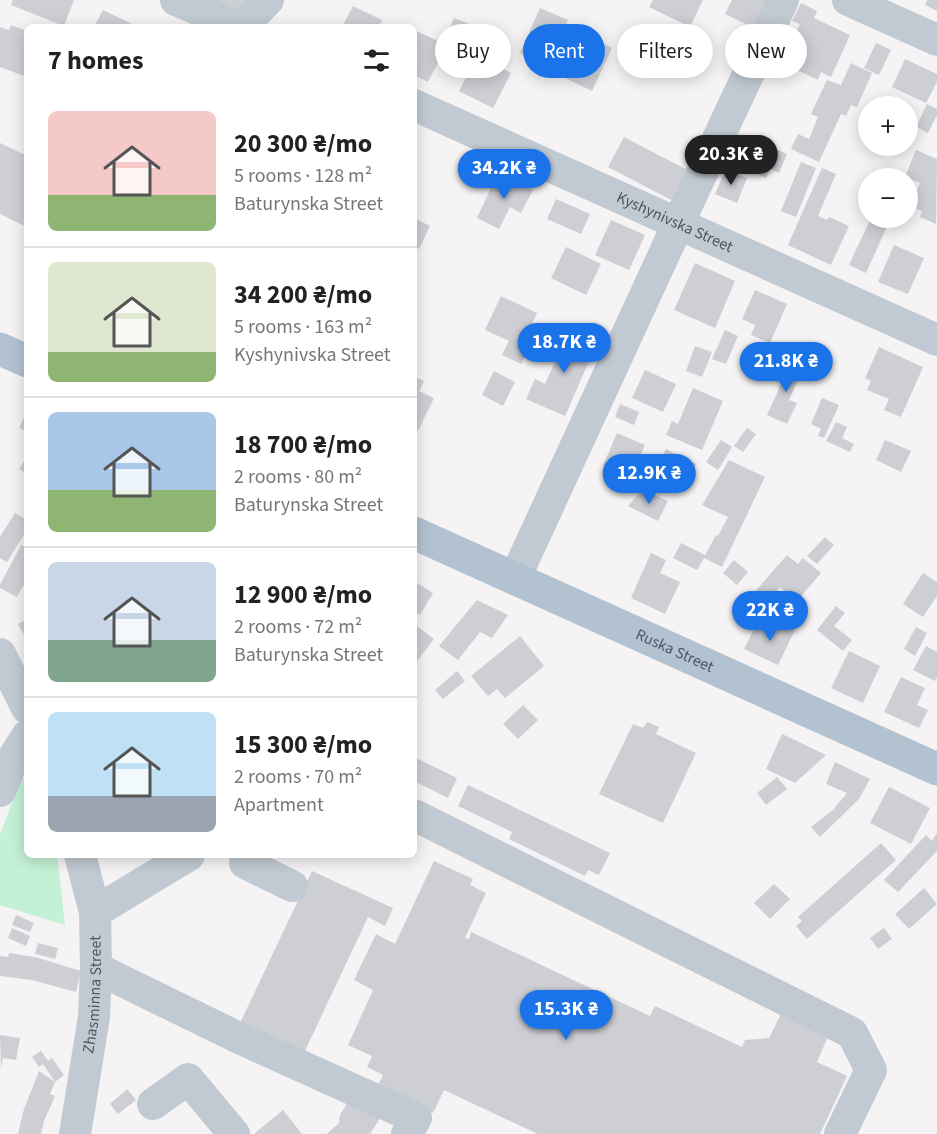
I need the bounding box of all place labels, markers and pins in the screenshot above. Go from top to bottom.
pin: 20.3K ₴ [676,135,786,186]
pin: 34.2K ₴ [449,149,559,200]
pin: 18.7K ₴ [509,323,619,374]
pin: 21.8K ₴ [731,342,841,393]
pin: 12.9K ₴ [594,454,704,505]
pin: 22K ₴ [728,591,812,642]
pin: 15.3K ₴ [511,990,621,1041]

